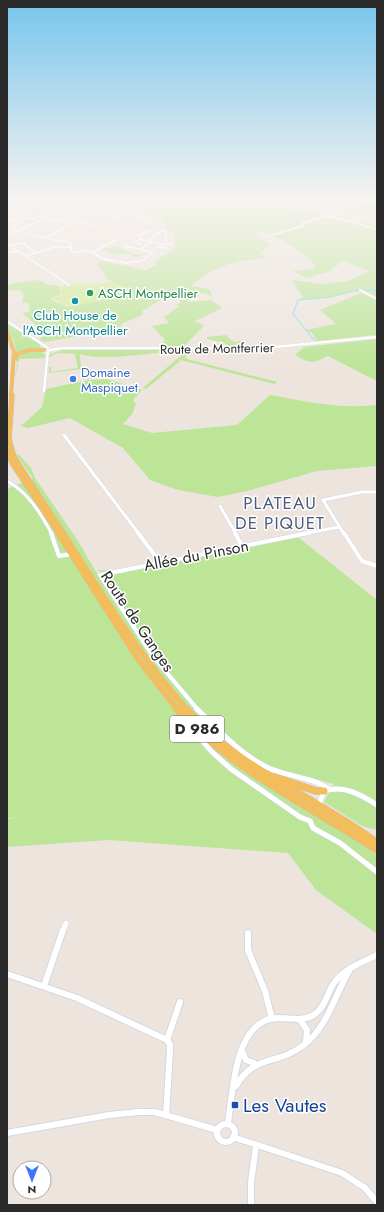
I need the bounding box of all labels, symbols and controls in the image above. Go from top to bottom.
place label: ASCH Montpellier [98,284,199,303]
marker: ASCH Montpellier [85,288,95,298]
marker: Club House de l'ASCH Montpellier [70,296,80,306]
place label: Club House de l'ASCH Montpellier [23,306,128,340]
street label: Route de Montferrier [160,338,275,359]
place label: Domaine Maspiquet [81,363,139,397]
marker: Domaine Maspiquet [68,374,78,384]
district label: PLATEAU DE PIQUET [235,491,325,535]
street label: Allée du Pinson [142,534,251,577]
street label: Route de Ganges [95,566,180,676]
road number: D 986 [170,716,224,742]
place label: Les Vautes [243,1092,327,1119]
marker: Les Vautes [230,1100,240,1110]
north arrow [12,1160,52,1200]
text: N [28,1182,36,1198]

